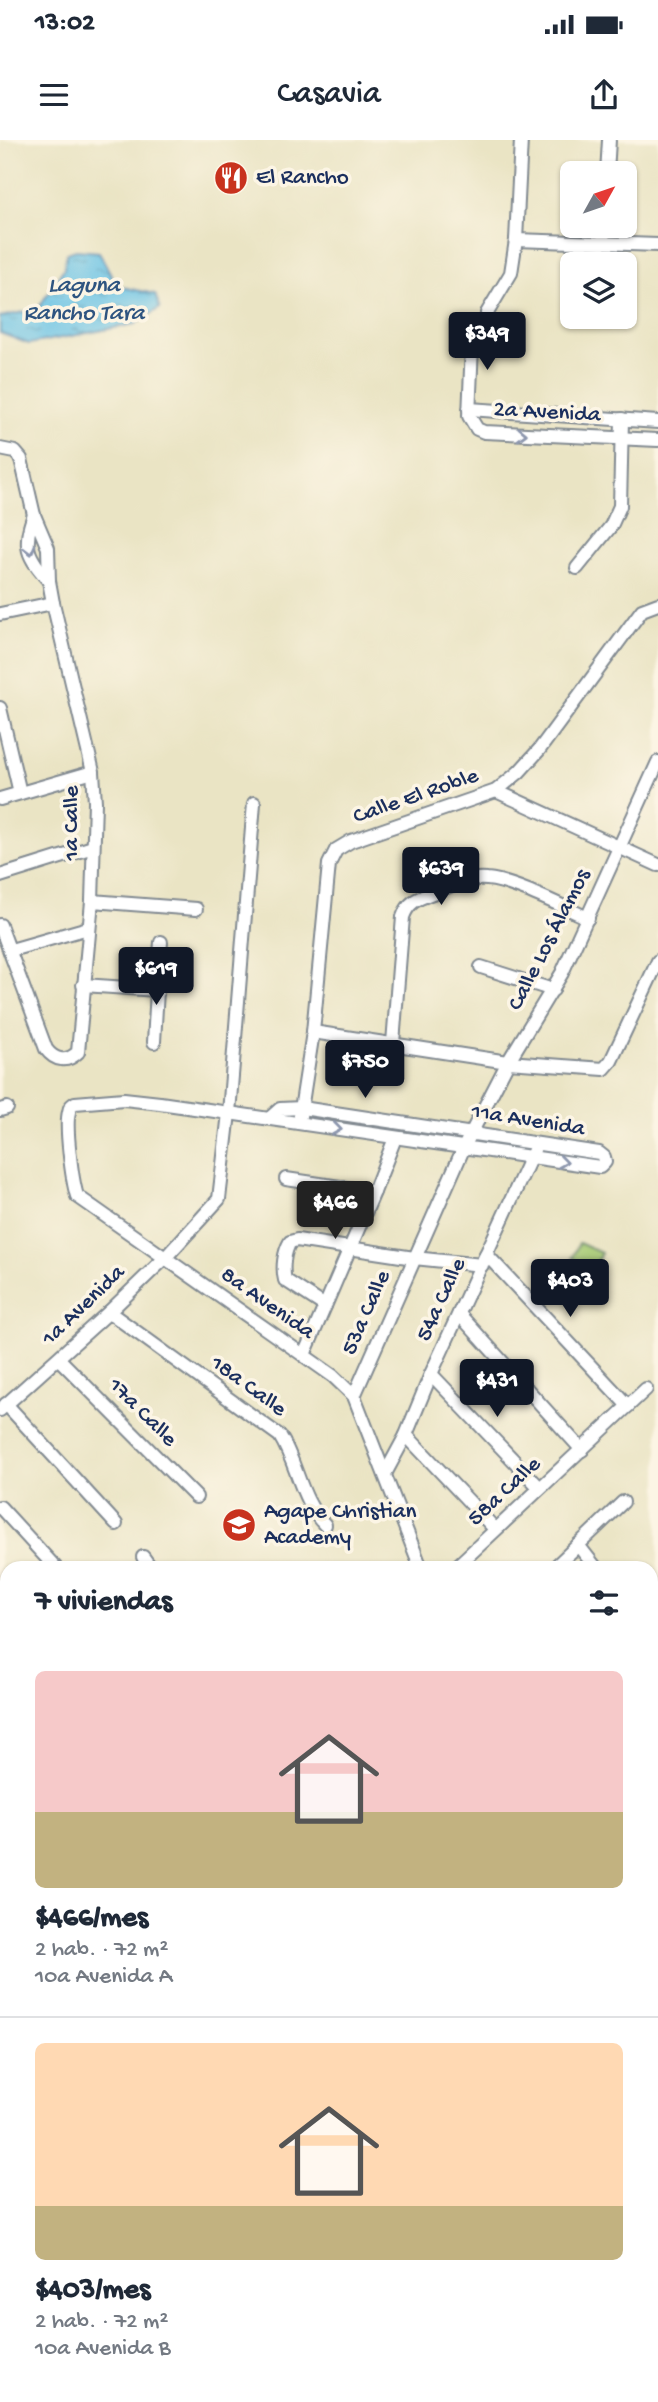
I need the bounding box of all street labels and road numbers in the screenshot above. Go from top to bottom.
street label: 2a Avenida [493,397,602,429]
street label: Calle El Roble [350,763,483,831]
street label: 1a Calle [59,785,86,861]
street label: Calle Los Álamos [502,864,597,1015]
street label: 11a Avenida [468,1099,588,1143]
street label: 54a Calle [411,1253,473,1346]
street label: 1a Avenida [36,1259,132,1353]
street label: 8a Avenida [215,1262,320,1347]
street label: 53a Calle [336,1266,398,1359]
street label: 18a Calle [204,1350,292,1424]
street label: 17a Calle [101,1372,183,1454]
street label: 58a Calle [463,1451,548,1533]

